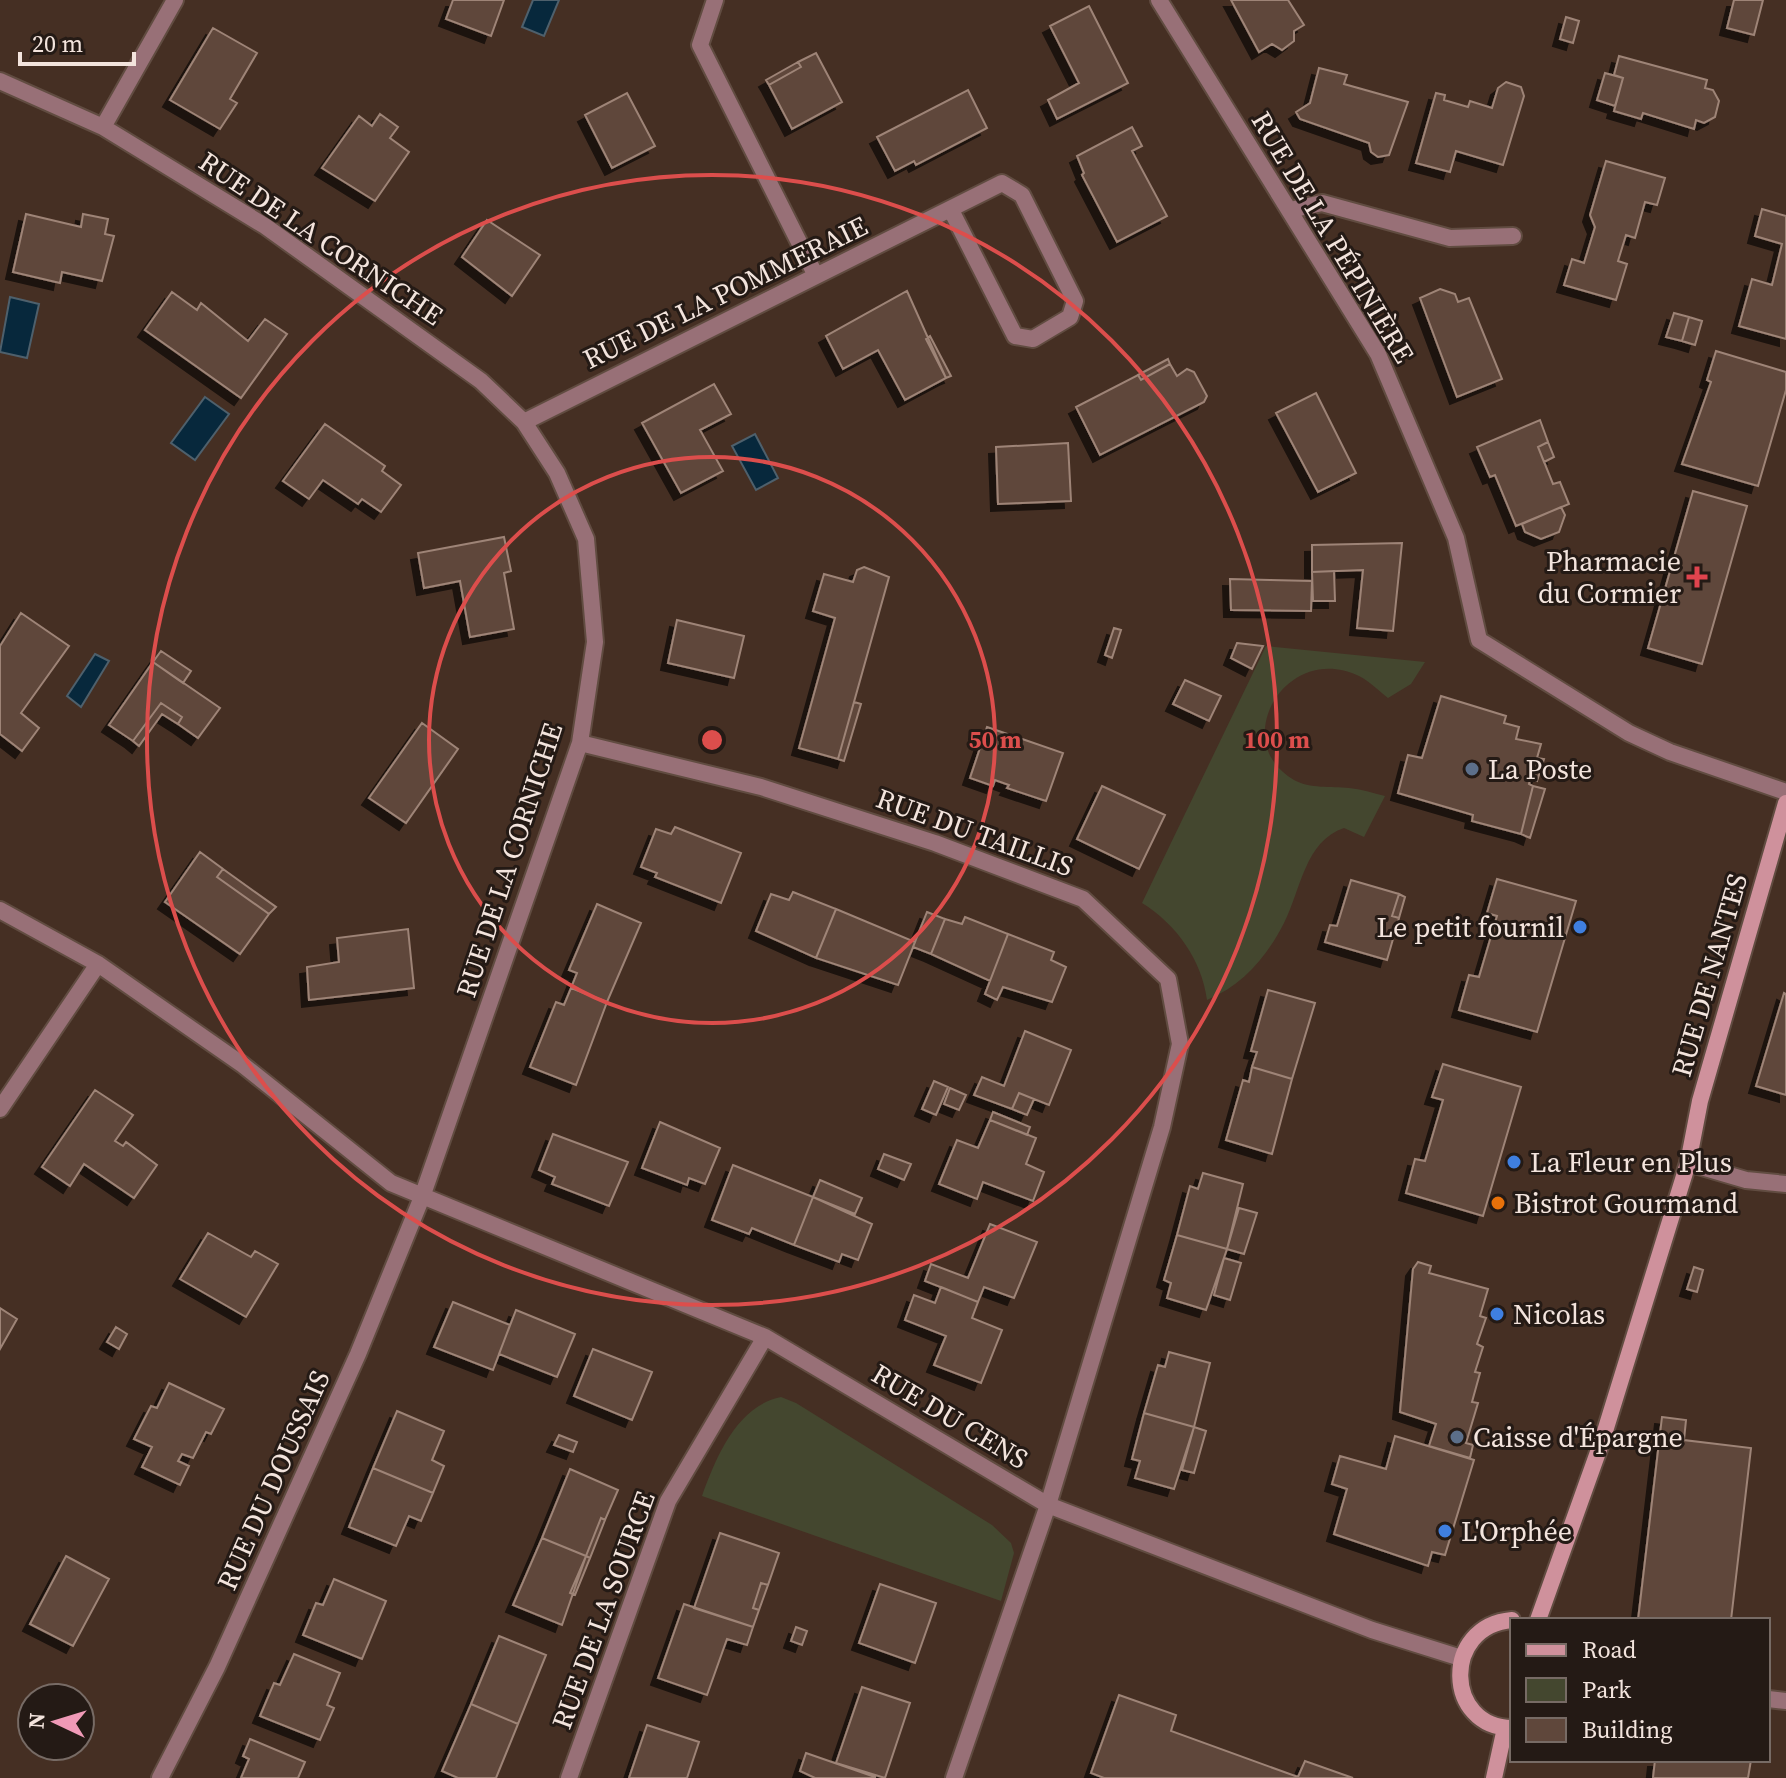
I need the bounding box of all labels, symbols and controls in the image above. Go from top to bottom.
scale bar [20,16,134,66]
text: 20 m [32,27,83,60]
street label: RUE DE LA PÉPINIÈRE [1243,104,1423,370]
street label: RUE DE LA CORNICHE [192,142,450,334]
street label: RUE DE LA POMMERAIE [576,207,874,377]
place label: Pharmacie du Cormier [1538,542,1681,612]
marker: Pharmacie du Cormier [1688,568,1706,586]
street label: RUE DE LA CORNICHE [447,718,571,1002]
text: 50 m [969,723,1022,756]
text: 100 m [1244,723,1310,756]
centre of rings [698,726,726,754]
place label: La Poste [1488,750,1592,788]
marker: La Poste [1463,760,1481,778]
street label: RUE DU TAILLIS [871,779,1079,885]
street label: RUE DE NANTES [1662,869,1756,1081]
place label: Le petit fournil [1376,908,1564,946]
marker: Le petit fournil [1571,918,1589,936]
place label: La Fleur en Plus [1530,1143,1732,1181]
marker: La Fleur en Plus [1505,1153,1523,1171]
place label: Bistrot Gourmand [1514,1184,1738,1222]
marker: Bistrot Gourmand [1489,1194,1507,1212]
place label: Nicolas [1513,1295,1605,1333]
marker: Nicolas [1488,1305,1506,1323]
street label: RUE DU CENS [865,1354,1035,1478]
street label: RUE DU DOUSSAIS [207,1364,339,1596]
place label: Caisse d'Épargne [1473,1418,1683,1456]
marker: Caisse d'Épargne [1448,1428,1466,1446]
street label: RUE DE LA SOURCE [542,1486,664,1734]
place label: L'Orphée [1461,1512,1572,1550]
marker: L'Orphée [1436,1522,1454,1540]
legend [1510,1618,1770,1762]
text: Road [1582,1633,1637,1666]
text: Park [1582,1673,1632,1706]
north arrow [16,1682,96,1762]
text: N [21,1712,52,1730]
text: Building [1582,1713,1673,1746]

